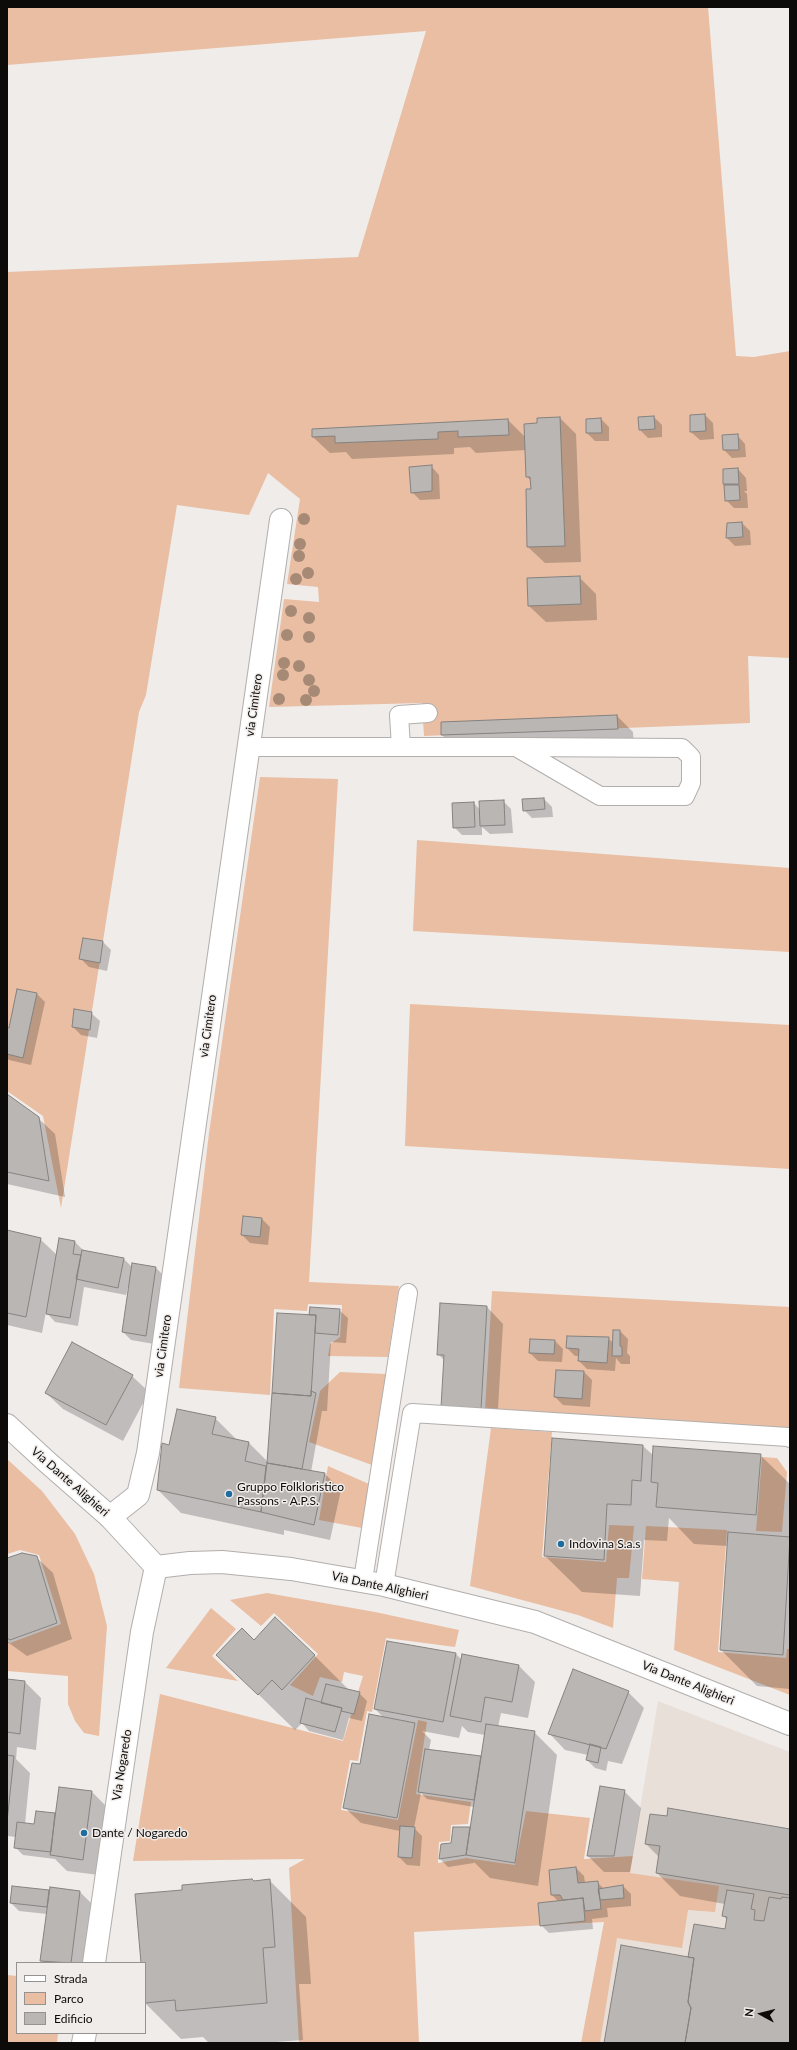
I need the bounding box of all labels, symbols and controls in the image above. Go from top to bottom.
street label: via Cimitero [242,673,266,737]
street label: via Cimitero [196,994,220,1058]
street label: via Cimitero [151,1314,175,1378]
street label: Via Dante Alighieri [28,1444,112,1520]
place label: Gruppo Folkloristico Passons - A.P.S. [237,1480,344,1508]
marker: Gruppo Folkloristico Passons - A.P.S. [224,1489,234,1499]
place label: Indovina S.a.s [569,1537,640,1551]
marker: Indovina S.a.s [556,1539,566,1549]
street label: Via Dante Alighieri [330,1569,430,1603]
street label: Via Dante Alighieri [640,1658,736,1708]
street label: Via Nogaredo [109,1728,135,1802]
place label: Dante / Nogaredo [92,1826,188,1840]
marker: Dante / Nogaredo [79,1828,89,1838]
legend [16,1962,146,2034]
text: Strada [54,1971,87,1986]
text: Parco [54,1991,84,2006]
north arrow [741,1994,781,2034]
text: N [742,2007,756,2017]
text: Edificio [54,2011,93,2026]

